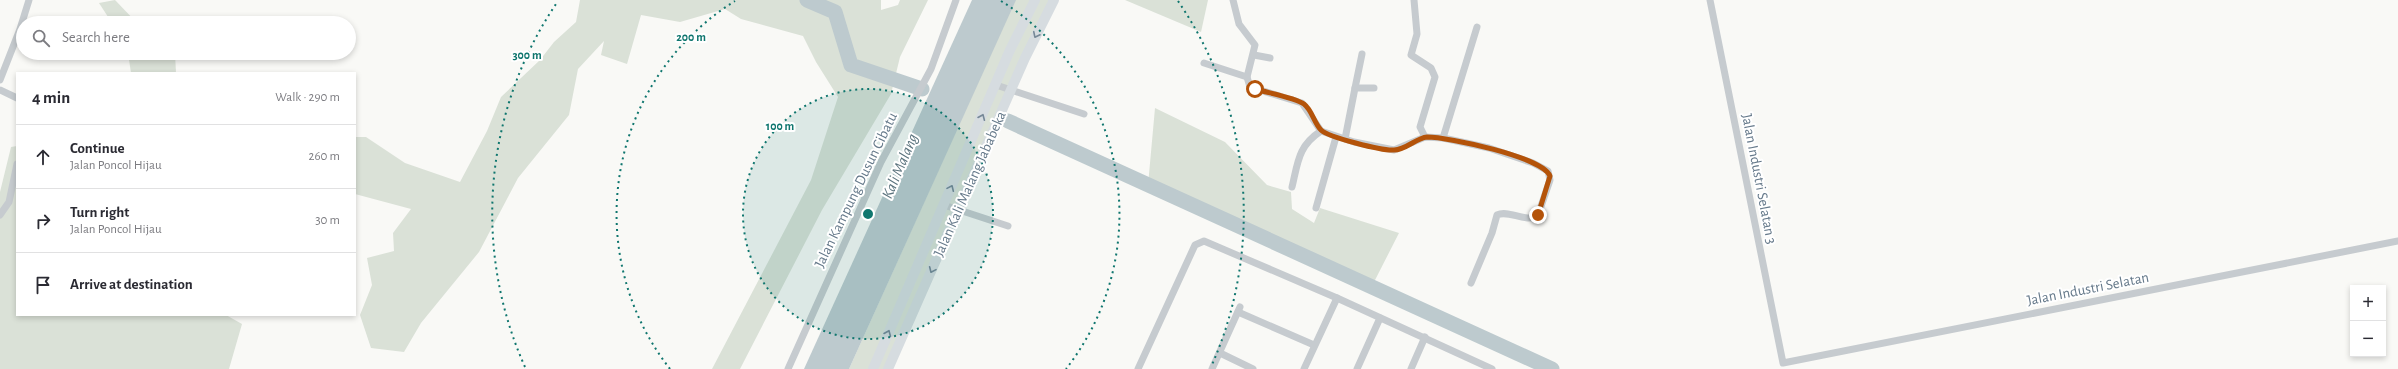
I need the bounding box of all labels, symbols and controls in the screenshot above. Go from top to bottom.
search box [16,16,356,60]
icon: search [30,27,52,49]
text: Search here [62,30,130,45]
text: 200 m [676,31,706,43]
one-way arrow [1033,31,1041,38]
text: 300 m [512,49,542,61]
route start [1246,80,1264,98]
text: 4 min [32,89,70,106]
text: Walk · 290 m [275,91,340,104]
street label: Jalan Kali Malang Jababeka [931,109,1009,259]
street label: Jalan Kampung Dusun Cibatu [812,110,900,270]
street label: Jalan Industri Selatan 3 [1739,112,1779,246]
one-way arrow [978,113,986,120]
text: 100 m [766,120,794,132]
water label: Kali Malang [879,131,921,201]
text: Continue [70,141,125,156]
icon: ahead [32,146,54,168]
text: 260 m [309,150,340,163]
text: Jalan Poncol Hijau [70,159,162,172]
one-way arrow [946,185,954,193]
text: Turn right [70,205,129,220]
route end [1529,206,1547,224]
centre of rings [861,207,875,221]
icon: right [32,210,54,232]
text: 30 m [315,214,340,227]
text: Jalan Poncol Hijau [70,223,162,236]
one-way arrow [928,267,936,274]
street label: Jalan Industri Selatan [2026,270,2150,308]
icon: arrive [32,274,54,296]
text: Arrive at destination [70,277,193,292]
map controls [2350,285,2386,357]
button: + [2350,285,2386,321]
button: − [2350,321,2386,357]
one-way arrow [883,330,891,338]

